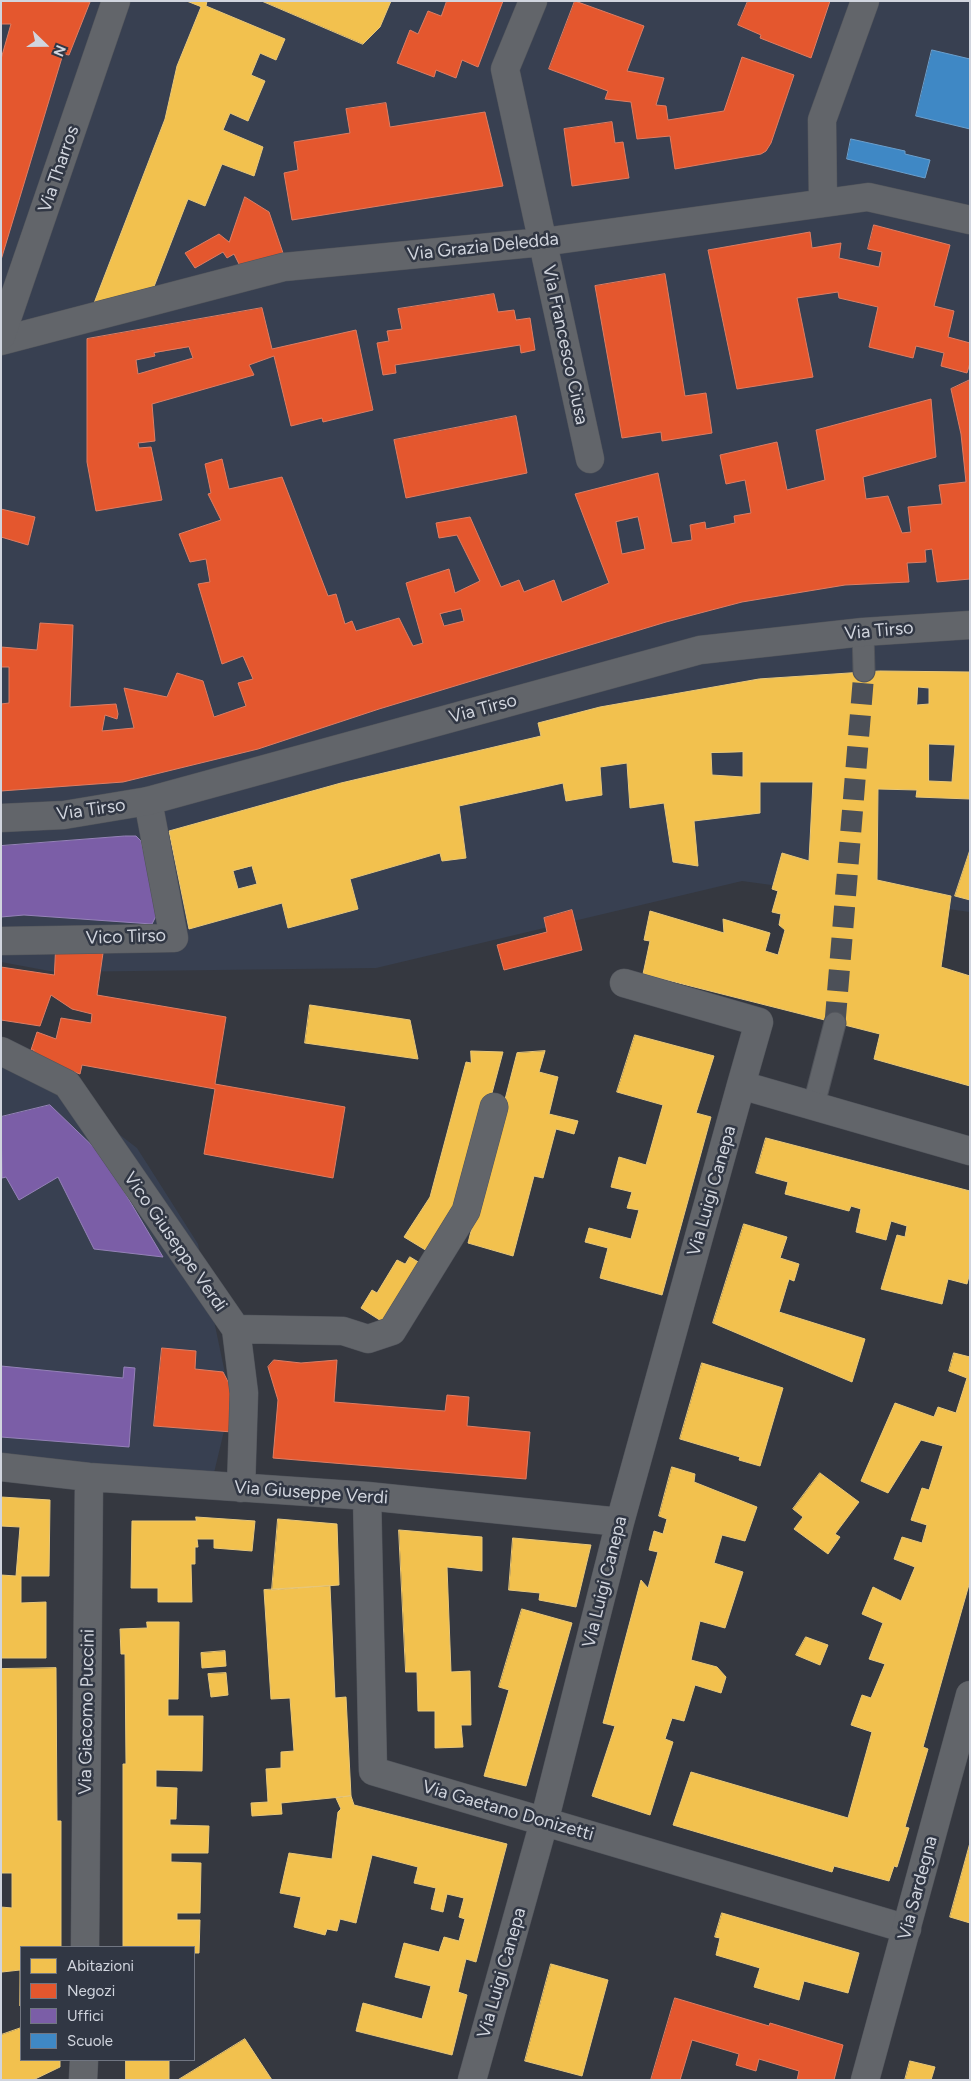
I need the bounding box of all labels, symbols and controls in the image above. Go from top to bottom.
north arrow [20,20,70,70]
text: N [49,43,69,59]
street label: Via Tharros [34,123,84,215]
street label: Via Grazia Deledda [406,228,560,266]
street label: Via Francesco Ciusa [538,263,592,427]
street label: Via Tirso [844,617,914,645]
street label: Via Tirso [447,690,519,728]
street label: Via Tirso [55,794,127,826]
street label: Vico Tirso [85,925,167,949]
street label: Via Luigi Canepa [683,1123,741,1259]
street label: Vico Giuseppe Verdi [119,1168,231,1316]
street label: Via Giuseppe Verdi [233,1477,389,1509]
street label: Via Luigi Canepa [578,1514,632,1650]
street label: Via Giacomo Puccini [75,1629,99,1795]
street label: Via Gaetano Donizetti [420,1776,596,1846]
street label: Via Sardegna [894,1834,942,1942]
street label: Via Luigi Canepa [473,1905,531,2041]
legend [20,1946,195,2061]
text: Abitazioni [67,1957,134,1975]
text: Negozi [67,1982,115,2000]
text: Uffici [67,2007,104,2025]
text: Scuole [67,2032,113,2050]

